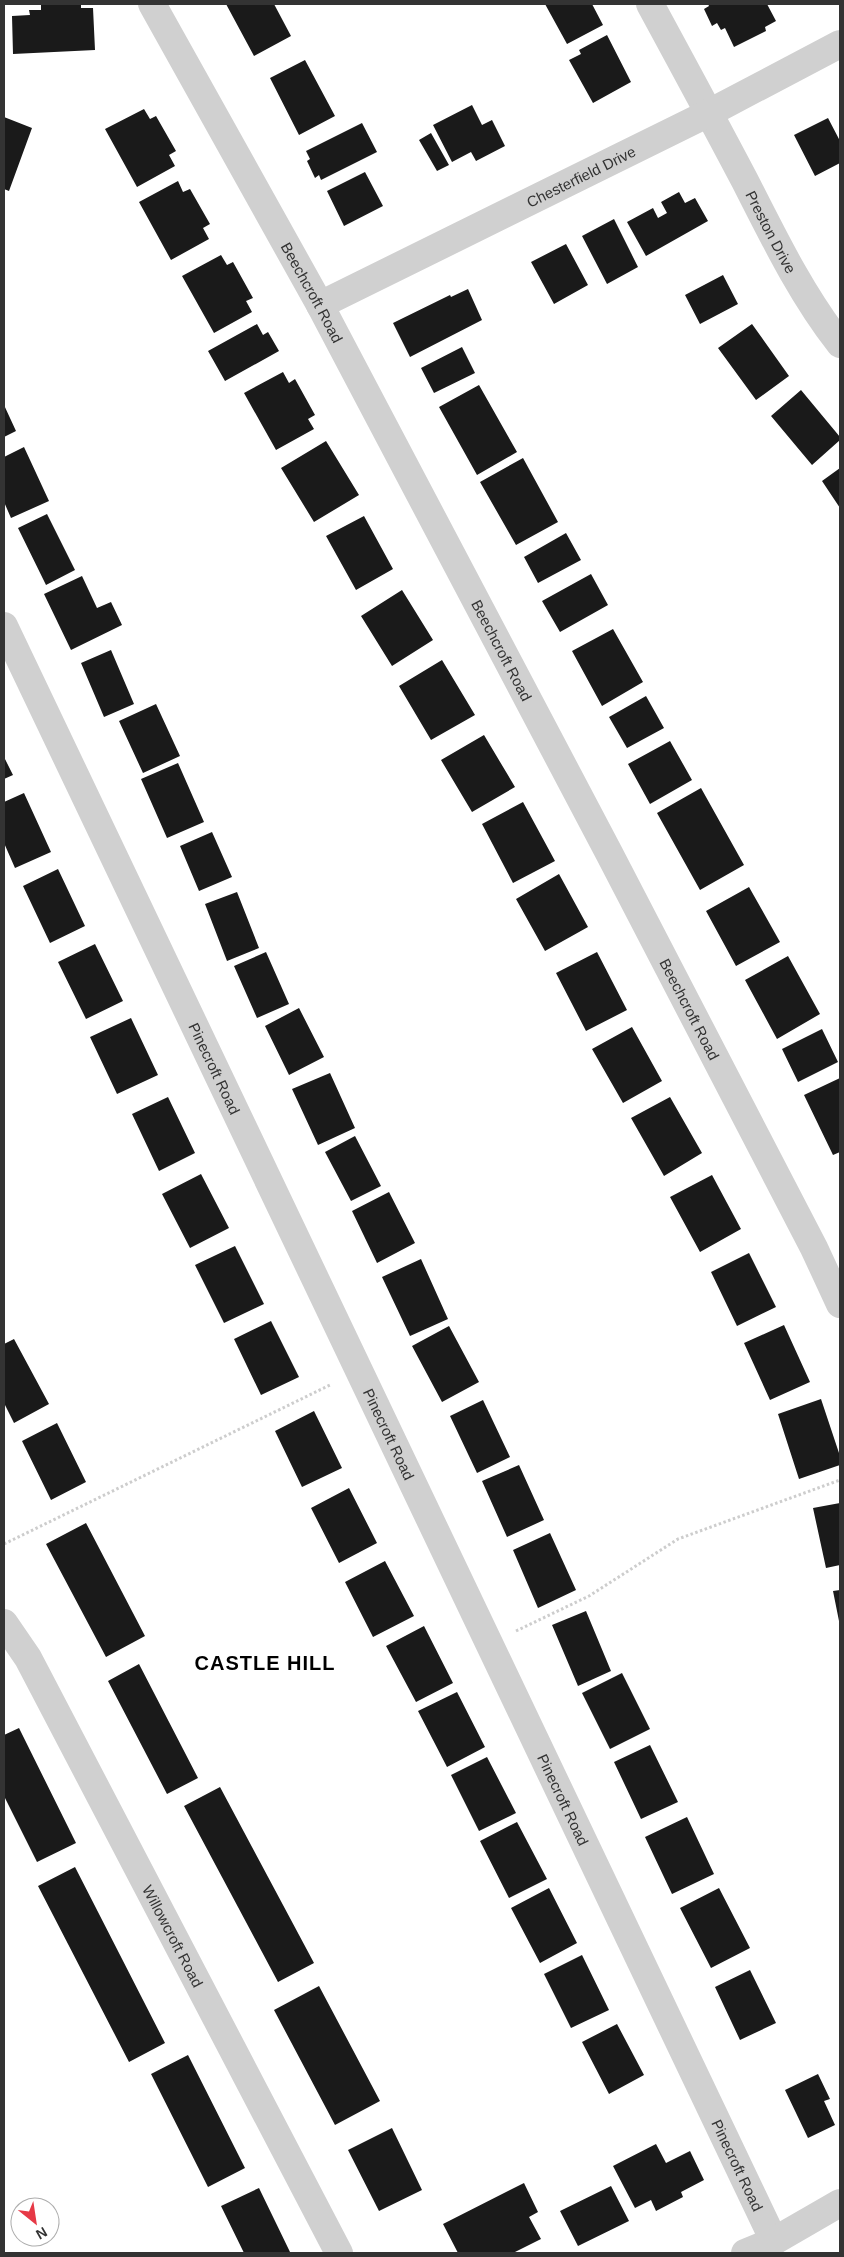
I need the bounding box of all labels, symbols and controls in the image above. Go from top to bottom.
street label: Chesterfield Drive [524,142,638,210]
street label: Preston Drive [743,188,800,276]
street label: Beechcroft Road [278,239,347,345]
street label: Beechcroft Road [468,597,536,704]
street label: Beechcroft Road [657,955,723,1063]
street label: Pinecroft Road [186,1020,244,1117]
street label: Pinecroft Road [360,1385,418,1482]
district label: CASTLE HILL [195,1652,336,1674]
street label: Pinecroft Road [534,1751,593,1848]
street label: Willowcroft Road [140,1882,207,1990]
street label: Pinecroft Road [709,2117,767,2213]
north arrow [10,2197,60,2247]
text: N [33,2224,50,2243]

